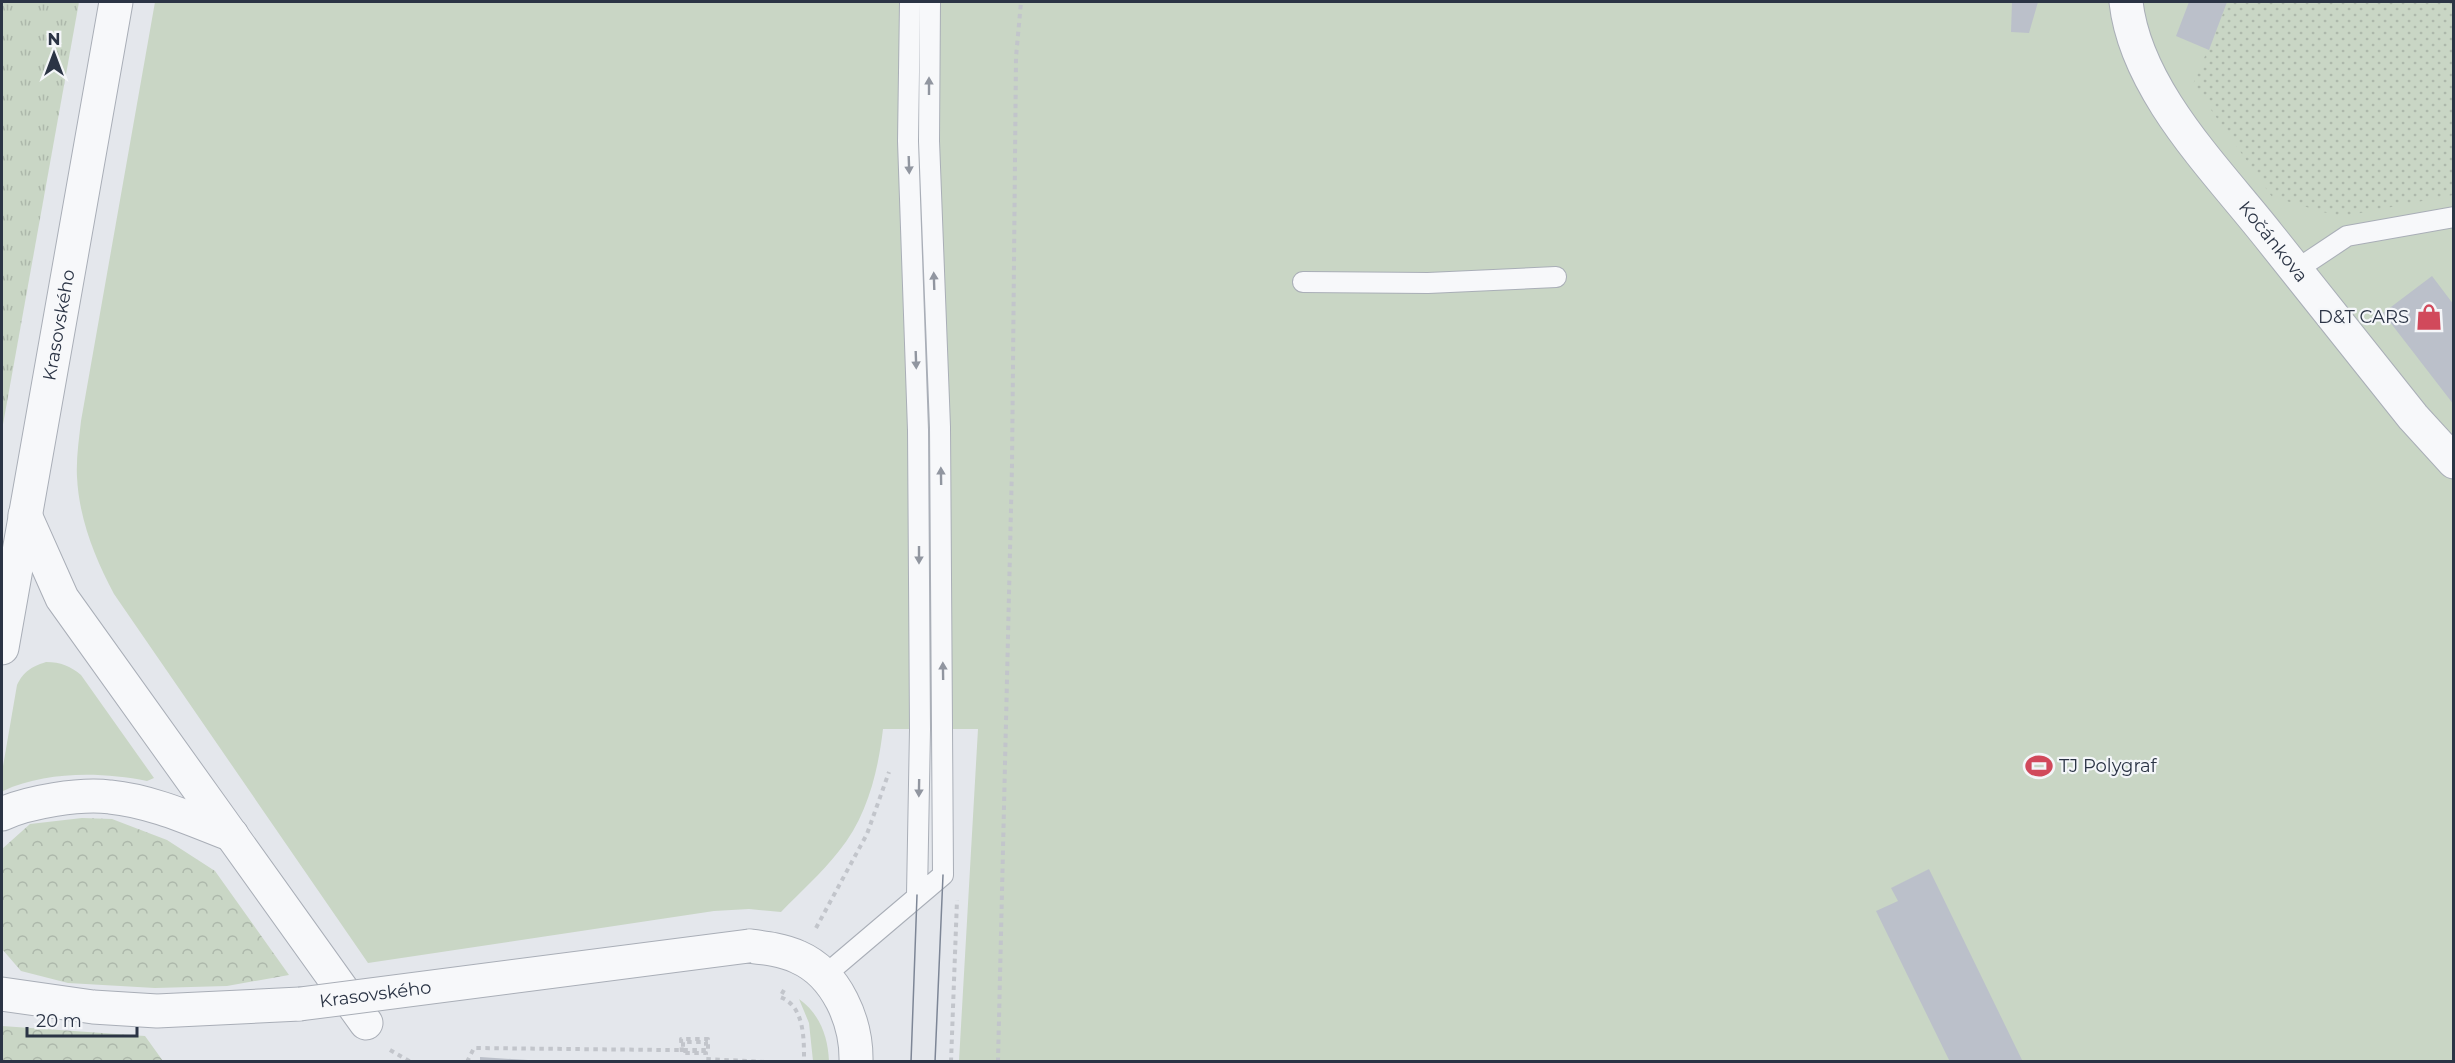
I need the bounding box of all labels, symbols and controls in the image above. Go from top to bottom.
north arrow [24,24,84,84]
text: N [48,30,60,49]
one-way arrow [924,77,934,96]
one-way arrow [904,155,913,174]
street label: Kočánkova [2234,197,2313,287]
street label: Krasovského [38,268,80,382]
one-way arrow [930,272,939,291]
shop icon: D&T CARS [2414,302,2444,332]
place label: D&T CARS [2318,306,2409,328]
one-way arrow [911,350,920,369]
one-way arrow [936,467,946,486]
one-way arrow [914,545,924,564]
one-way arrow [938,662,948,681]
sports icon: TJ Polygraf [2024,751,2054,781]
place label: TJ Polygraf [2059,755,2158,777]
one-way arrow [914,778,924,797]
street label: Krasovského [318,976,433,1012]
scale bar [27,1000,136,1038]
text: 20 m [36,1010,82,1032]

